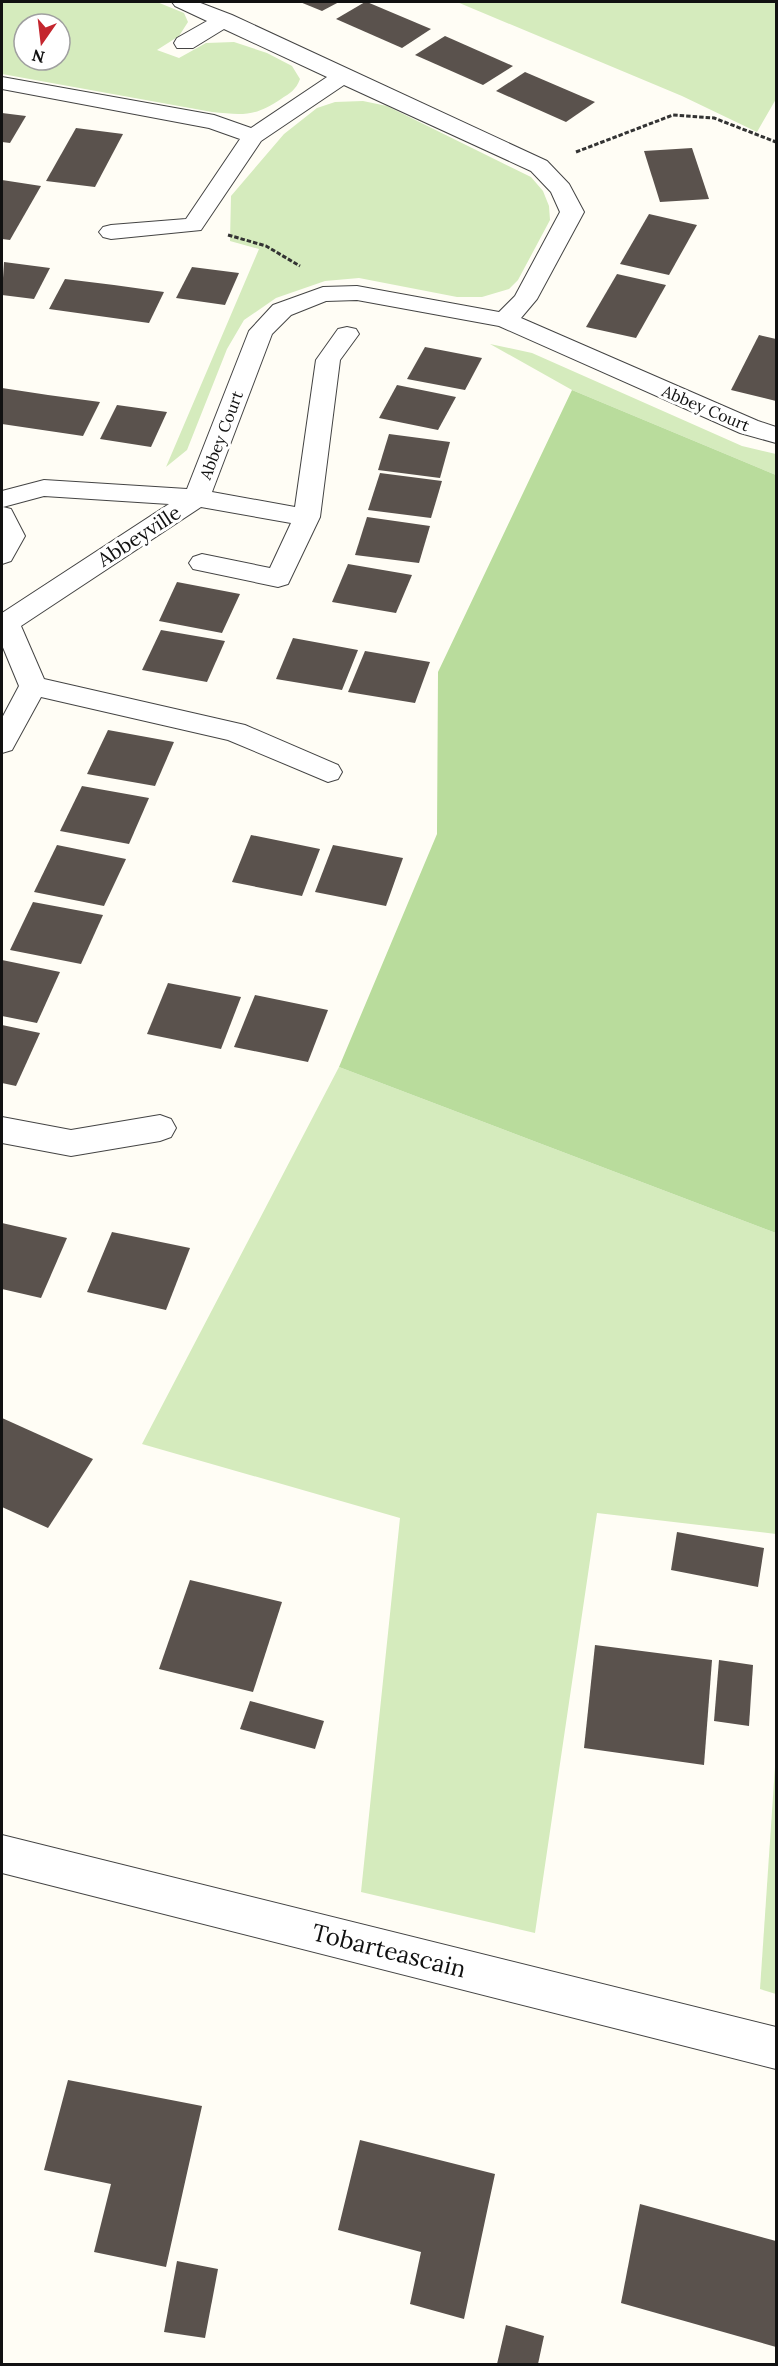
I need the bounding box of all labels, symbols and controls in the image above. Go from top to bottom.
north arrow [12,12,72,72]
text: N [30,45,47,68]
street label: Abbey Court [658,380,754,436]
street label: Abbey Court [195,387,247,483]
street label: Abbeyville [91,499,185,572]
street label: Tobarteascain [309,1916,469,1985]

